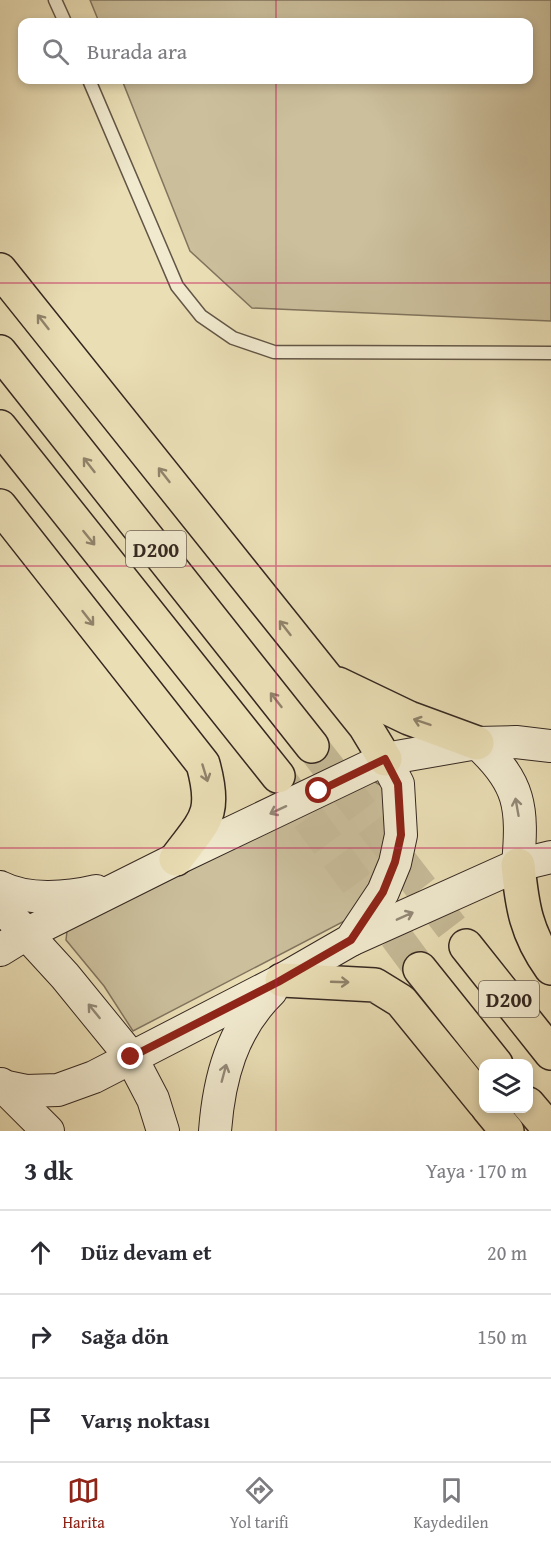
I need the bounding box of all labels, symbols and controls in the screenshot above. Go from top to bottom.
search box [18,18,533,84]
icon: search [39,35,72,68]
text: Burada ara [87,35,187,67]
one-way arrow [37,314,50,330]
one-way arrow [83,457,96,473]
one-way arrow [158,467,171,483]
one-way arrow [82,530,95,546]
road number: D200 [126,531,186,567]
one-way arrow [82,609,95,625]
one-way arrow [278,620,291,636]
one-way arrow [269,692,282,708]
one-way arrow [413,716,432,727]
one-way arrow [200,763,211,782]
route start [305,777,331,803]
one-way arrow [511,798,522,817]
one-way arrow [270,804,288,816]
one-way arrow [395,910,413,921]
one-way arrow [330,977,350,988]
road number: D200 [479,981,539,1017]
one-way arrow [88,1004,101,1020]
route end [117,1043,143,1069]
map controls [479,1059,533,1113]
button: layers [479,1059,533,1113]
one-way arrow [219,1064,231,1083]
text: 3 dk [24,1151,73,1190]
text: Yaya · 170 m [426,1156,527,1185]
icon: ahead [24,1236,57,1269]
text: Düz devam et [81,1236,212,1268]
text: 20 m [487,1238,527,1267]
icon: right [24,1320,57,1353]
text: Sağa dön [81,1320,169,1352]
text: 150 m [477,1322,527,1351]
icon: arrive [24,1404,57,1437]
text: Varış noktası [81,1404,210,1436]
tab: Harita [62,1474,105,1534]
tab: Yol tarifi [230,1474,289,1534]
tab: Kaydedilen [413,1474,489,1534]

